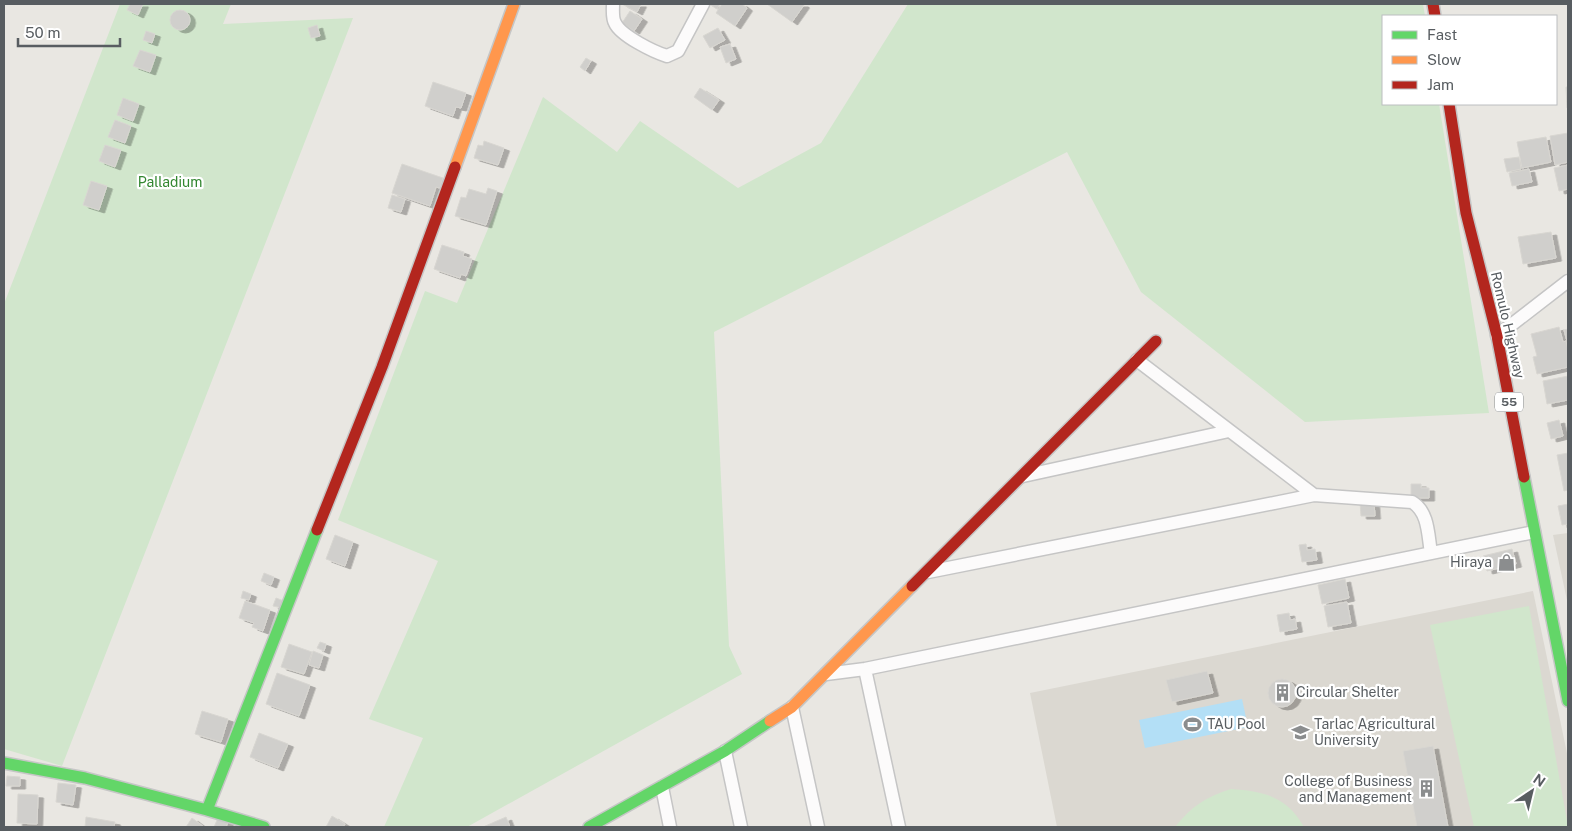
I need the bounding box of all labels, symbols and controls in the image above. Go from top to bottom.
scale bar [18,15,120,47]
legend [1382,15,1557,105]
text: 50 m [25,24,60,41]
text: Fast [1427,26,1457,43]
text: Slow [1427,51,1462,68]
text: Jam [1427,76,1454,93]
park label: Palladium [138,174,202,190]
street label: Romulo Highway [1488,270,1528,380]
road number: 55 [1495,392,1523,412]
shop icon: Hiraya [1496,552,1516,572]
place label: Hiraya [1450,554,1492,570]
building icon: Circular Shelter [1272,682,1292,702]
place label: Circular Shelter [1296,684,1399,700]
sports icon: TAU Pool [1183,714,1203,734]
place label: TAU Pool [1207,716,1266,732]
place label: Tarlac Agricultural University [1314,716,1435,748]
school or university icon: Tarlac Agricultural University [1290,722,1310,742]
north arrow [1507,766,1557,816]
text: N [1530,771,1549,790]
place label: College of Business and Management [1284,773,1412,805]
building icon: College of Business and Management [1416,779,1436,799]

